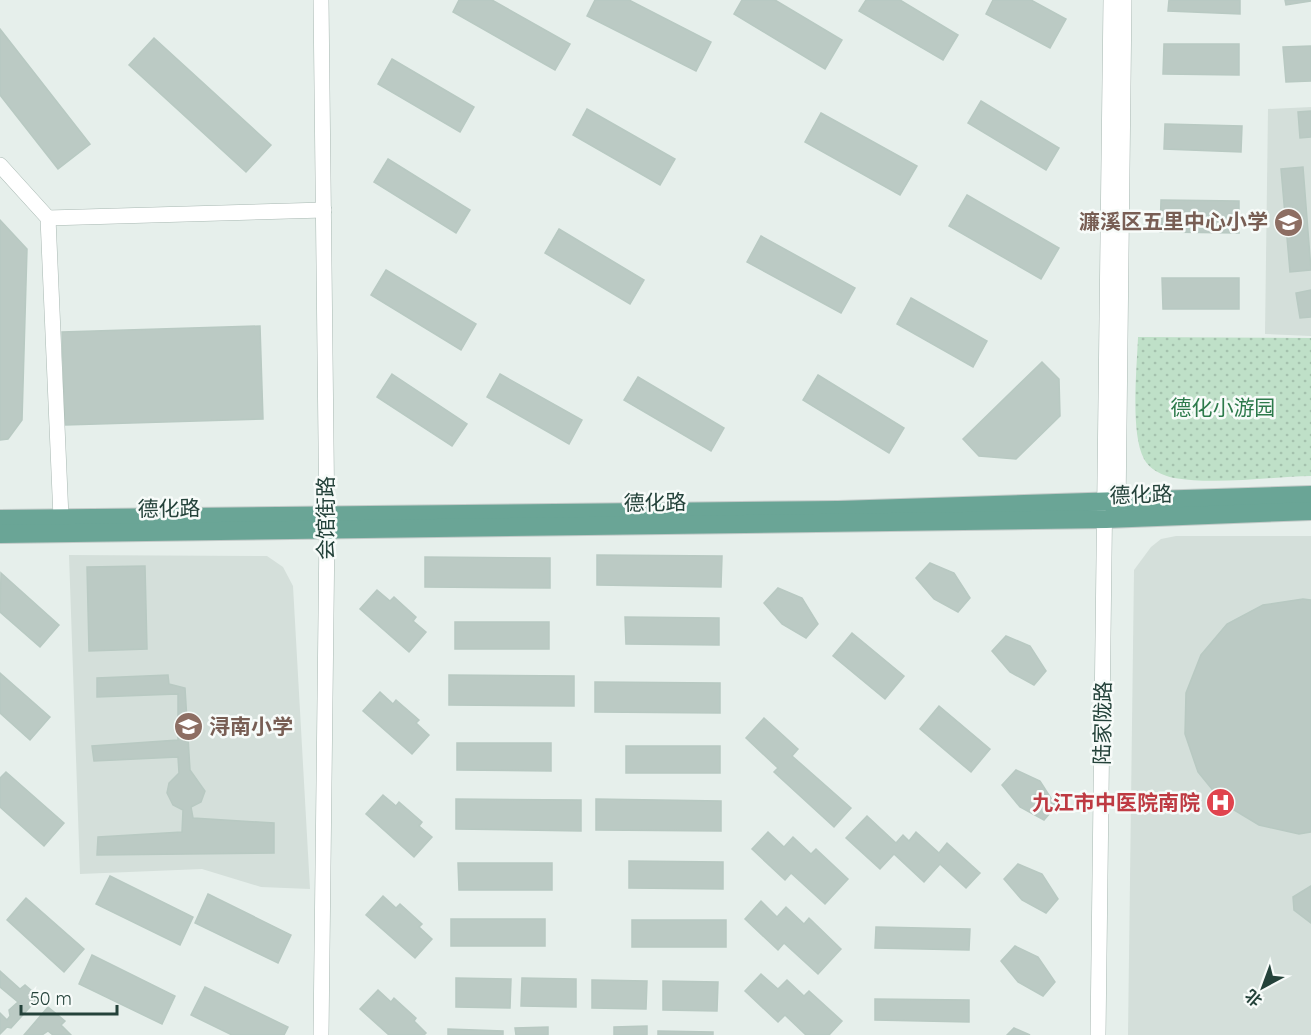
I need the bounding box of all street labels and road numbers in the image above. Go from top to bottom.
street label: 会馆街路 [312,476,338,560]
street label: 德化路 [1109,480,1173,508]
street label: 德化路 [623,488,687,516]
street label: 德化路 [137,494,201,522]
street label: 陆家陇路 [1088,681,1116,765]

